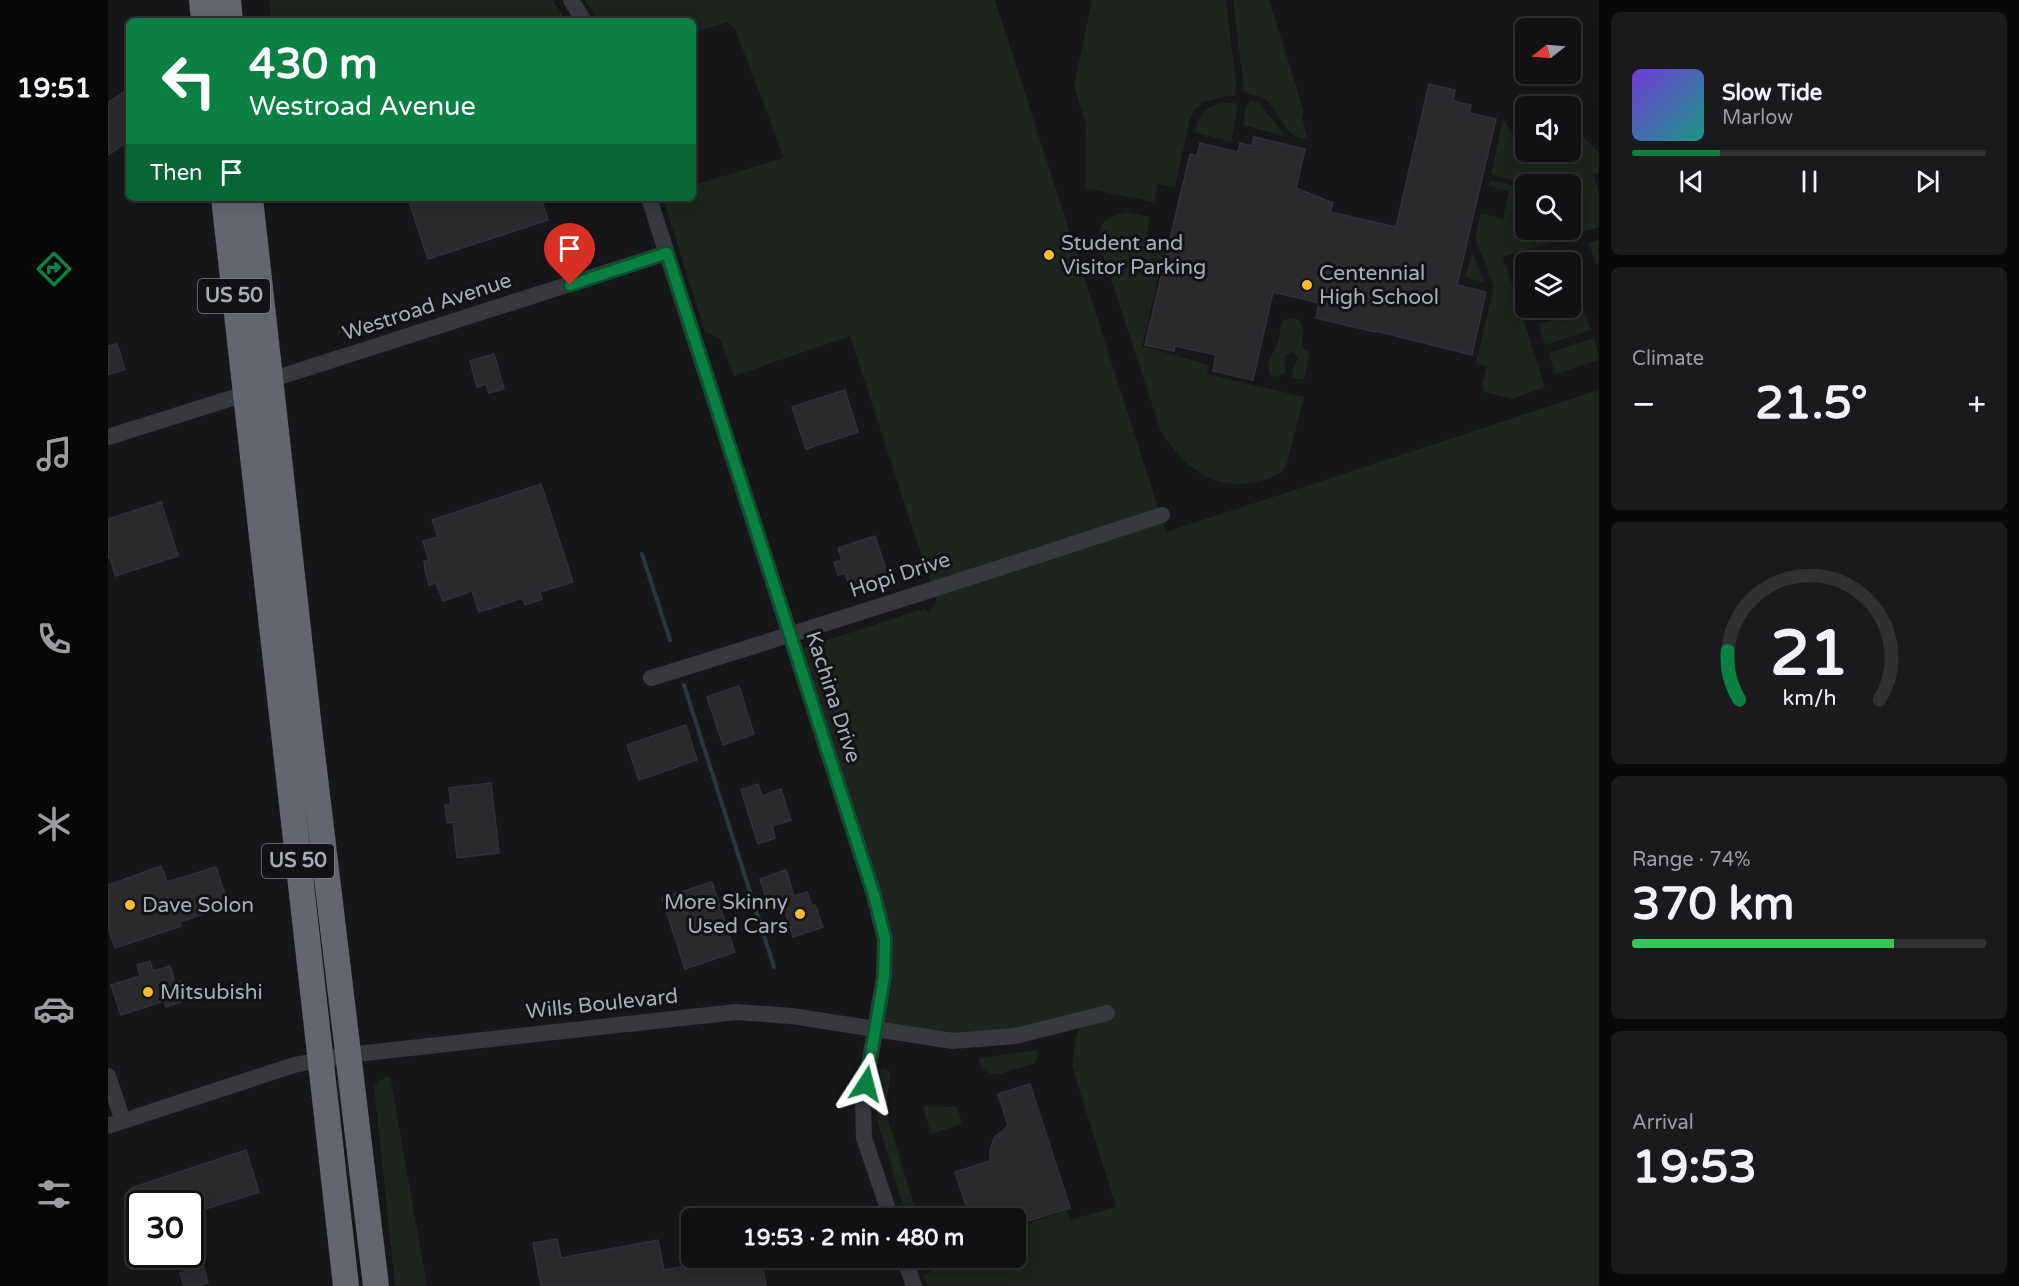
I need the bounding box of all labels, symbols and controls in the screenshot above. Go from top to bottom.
north arrow [1515,18,1581,84]
map controls [1515,18,1581,318]
text: 430 m [249,39,378,90]
icon: left [150,42,228,120]
text: 19:51 [17,72,91,105]
text: Slow Tide [1722,80,1822,106]
text: Westroad Avenue [249,90,476,123]
button: sound [1515,96,1581,162]
text: Marlow [1722,106,1793,130]
icon: arrive [215,156,248,189]
text: Then [150,160,203,186]
icon: previous [1675,165,1708,198]
icon: pause [1793,165,1826,198]
icon: next [1911,165,1944,198]
button: search [1515,174,1581,240]
pin [544,223,595,285]
place label: Student and Visitor Parking [1061,231,1206,280]
icon: arrive [553,232,586,265]
icon: directions [33,248,75,290]
marker: Student and Visitor Parking [1042,248,1056,262]
button: layers [1515,252,1581,318]
place label: Centennial High School [1319,261,1439,310]
street label: Westroad Avenue [339,268,515,346]
marker: Centennial High School [1300,278,1314,292]
road number: US 50 [198,279,270,313]
text: Climate [1632,347,1704,371]
text: 21.5° [1755,377,1868,431]
text: − [1632,385,1656,424]
text: + [1967,385,1986,424]
icon: music [33,433,75,475]
street label: Hopi Drive [847,547,953,603]
text: 21 [1770,617,1848,692]
icon: phone [33,618,75,660]
street label: Kachina Drive [800,628,866,766]
text: km/h [1782,685,1836,711]
icon: climate [33,803,75,845]
road number: US 50 [262,844,334,878]
text: Range · 74% [1632,848,1751,872]
text: 370 km [1632,878,1794,932]
place label: More Skinny Used Cars [664,890,788,939]
place label: Dave Solon [142,893,254,918]
marker: Dave Solon [123,898,137,912]
marker: More Skinny Used Cars [793,907,807,921]
place label: Mitsubishi [160,980,263,1005]
street label: Wills Boulevard [525,984,679,1024]
marker: Mitsubishi [141,985,155,999]
icon: car [33,988,75,1030]
position arrow [834,1052,898,1116]
text: Arrival [1632,1111,1694,1135]
text: 19:53 [1632,1141,1757,1195]
icon: filters [33,1173,75,1215]
speed limit sign: 30 [126,1190,204,1268]
text: 19:53 · 2 min · 480 m [743,1225,964,1251]

